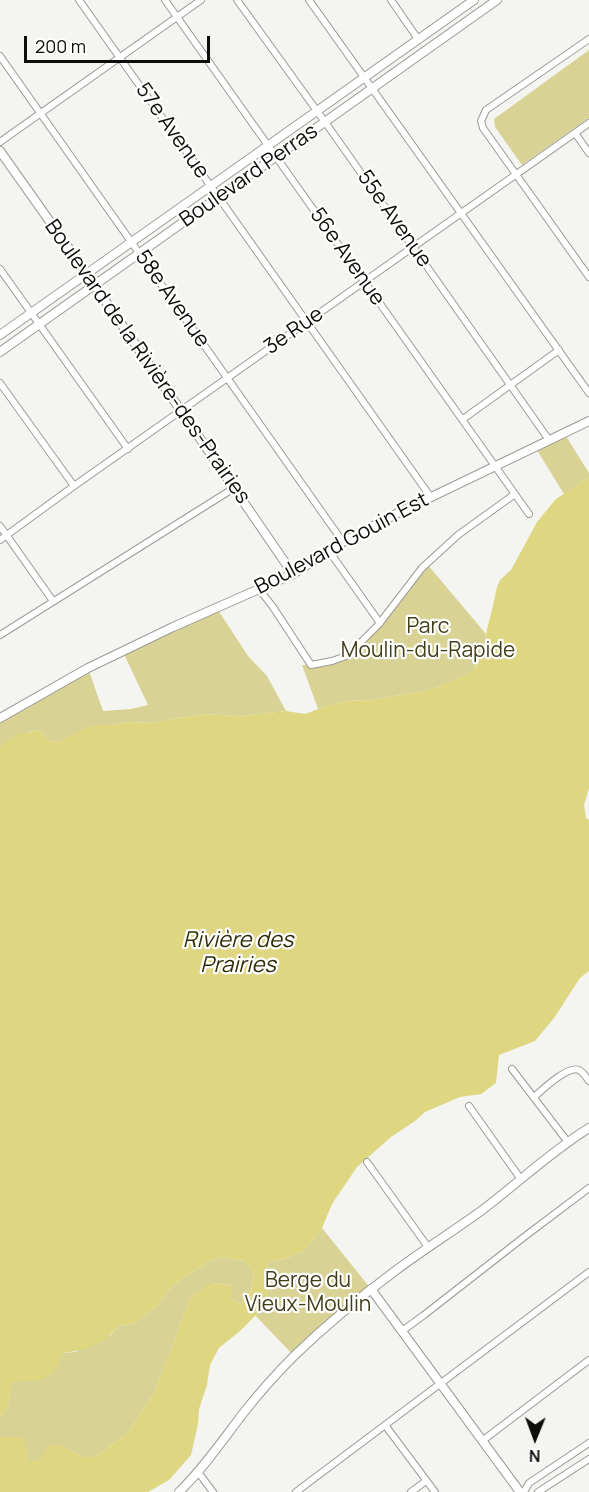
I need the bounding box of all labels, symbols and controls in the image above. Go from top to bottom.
scale bar [27,24,213,62]
text: 200 m [35,34,86,58]
street label: 57e Avenue [130,78,214,184]
street label: Boulevard Perras [175,119,323,233]
street label: 55e Avenue [351,166,437,272]
street label: 56e Avenue [304,203,390,311]
street label: Boulevard de la Rivière-des-Prairies [39,215,255,509]
street label: 58e Avenue [129,246,215,352]
street label: 3e Rue [260,302,328,360]
street label: Boulevard Gouin Est [251,488,433,600]
park label: Parc Moulin-du-Rapide [341,614,515,664]
water label: Rivière des Prairies [183,928,293,980]
park label: Berge du Vieux-Moulin [245,1268,371,1318]
north arrow [505,1408,565,1468]
text: N [529,1445,541,1467]

